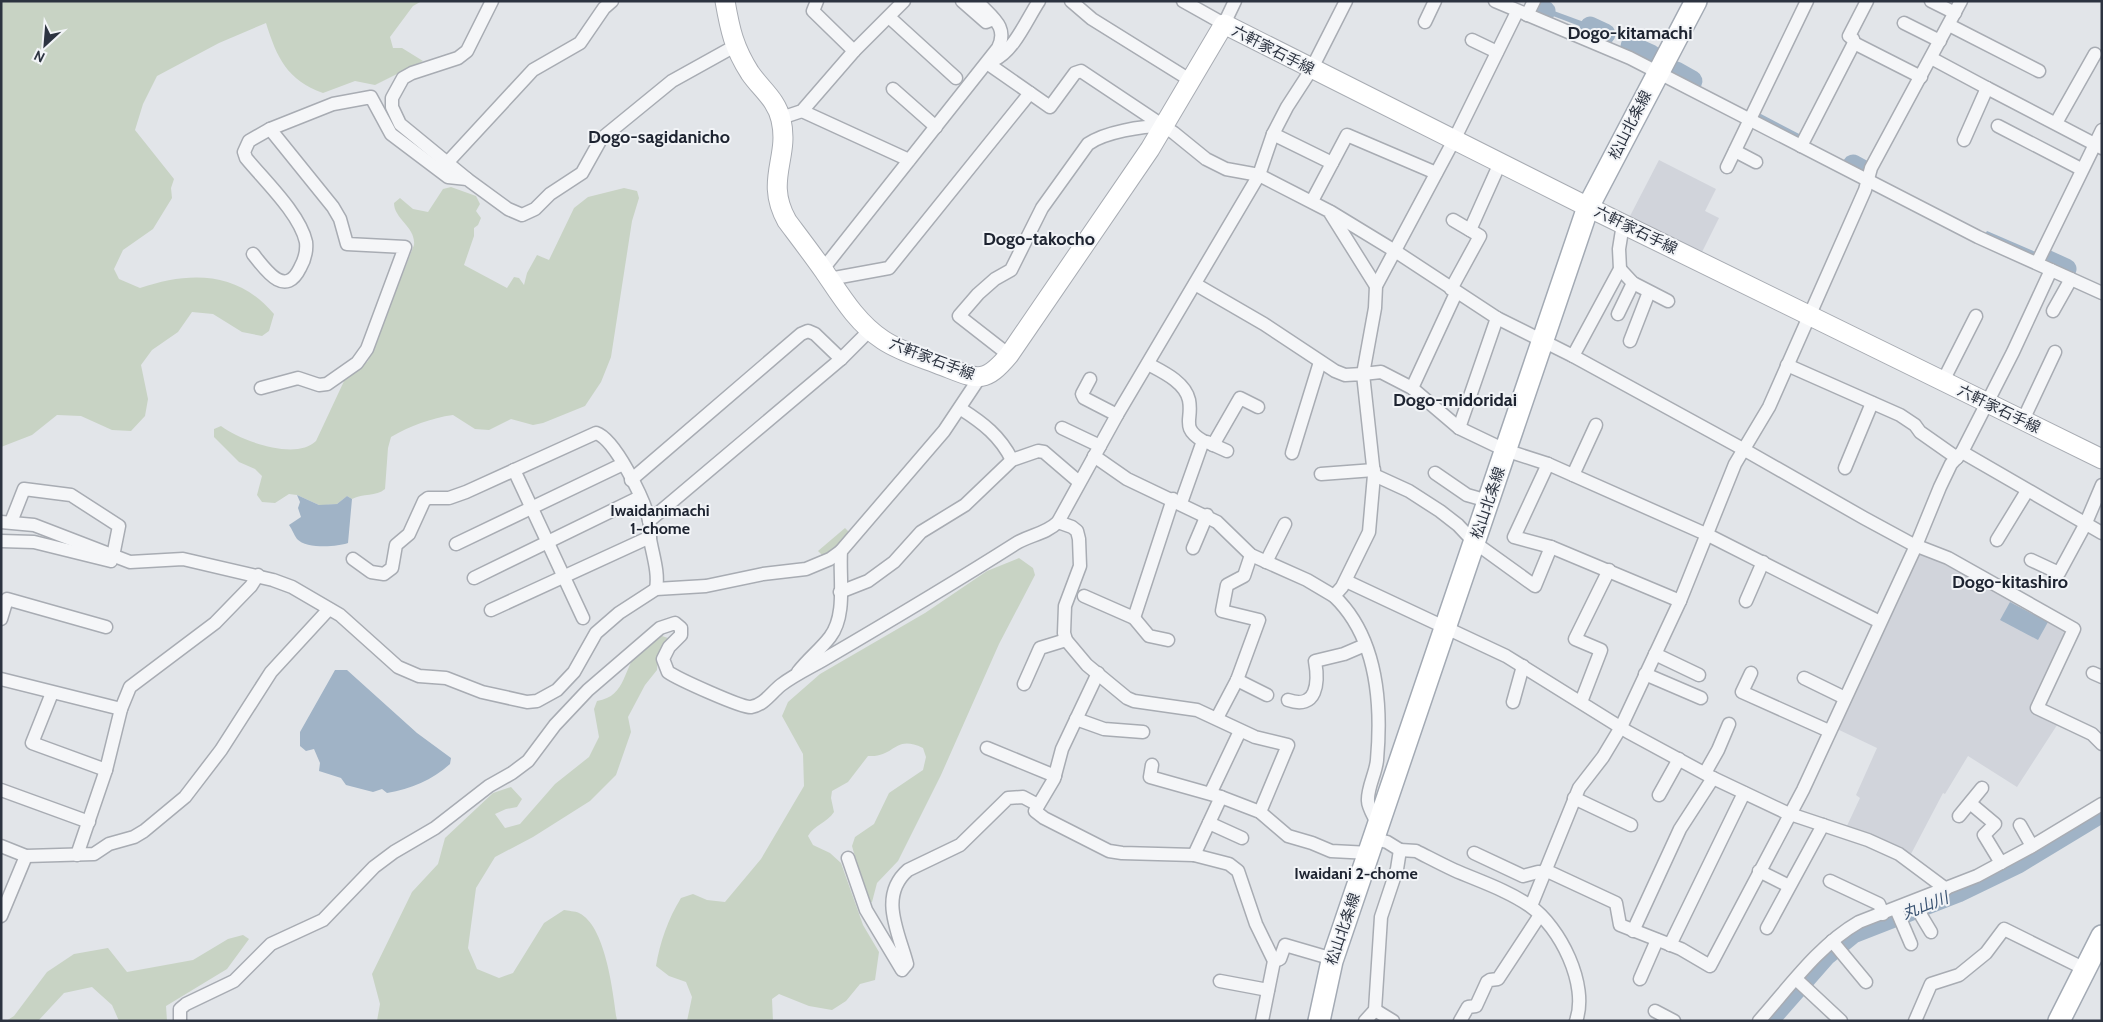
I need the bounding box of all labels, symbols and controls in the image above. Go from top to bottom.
north arrow [20,20,70,70]
street label: 六軒家石手線 [1229,22,1317,78]
district label: Dogo-kitamachi [1567,22,1693,44]
text: N [31,46,48,67]
street label: 松山北条線 [1605,87,1655,163]
district label: Dogo-sagidanicho [588,126,730,148]
street label: 六軒家石手線 [1592,202,1680,258]
district label: Dogo-takocho [983,228,1095,250]
street label: 六軒家石手線 [887,334,977,384]
street label: 六軒家石手線 [1955,381,2043,437]
district label: Dogo-midoridai [1393,389,1517,411]
street label: 松山北条線 [1467,465,1509,541]
district label: Iwaidanimachi 1-chome [610,501,710,538]
district label: Dogo-kitashiro [1952,571,2068,593]
district label: Iwaidani 2-chome [1294,864,1418,883]
water label: 丸山川 [1899,887,1953,923]
street label: 松山北条線 [1322,891,1364,967]

